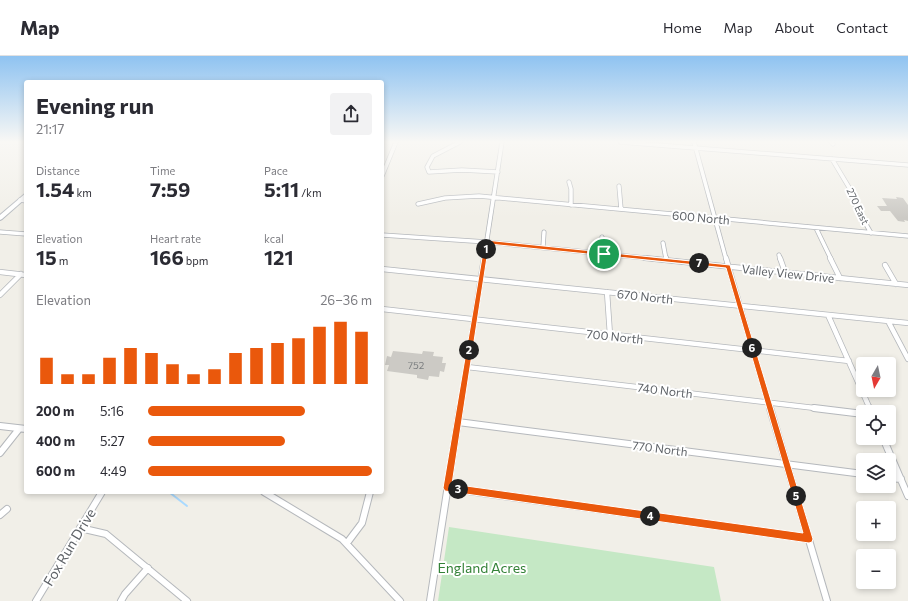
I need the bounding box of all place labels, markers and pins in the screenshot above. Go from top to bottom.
pin [587,237,621,271]
pin: 1 [476,239,496,259]
pin: 7 [689,253,709,273]
pin: 6 [742,338,762,358]
pin: 2 [459,340,479,360]
pin: 3 [448,479,468,499]
pin: 5 [786,486,806,506]
pin: 4 [640,506,660,526]

